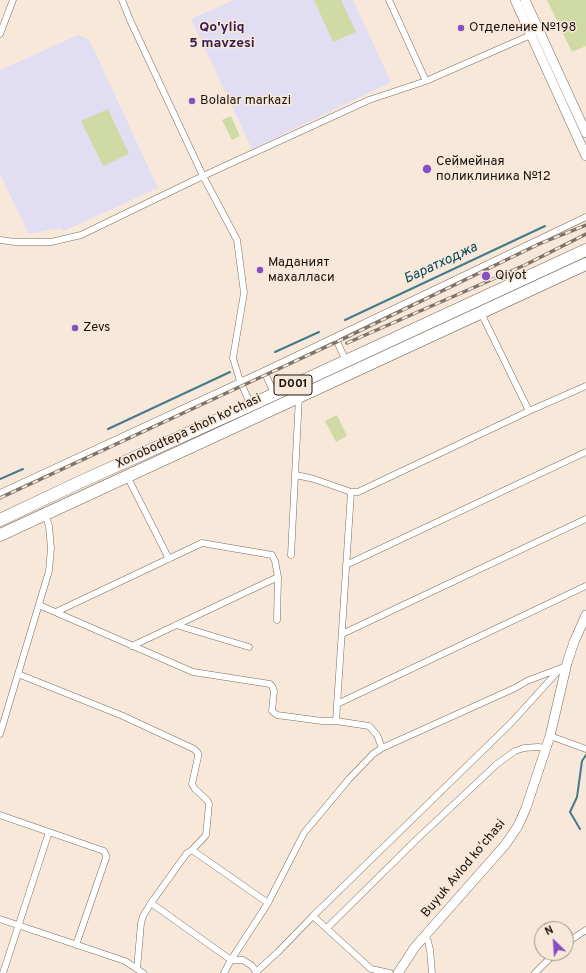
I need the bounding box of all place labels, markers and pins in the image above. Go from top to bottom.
place label: Отделение №198 [469,20,577,36]
marker: Отделение №198 [456,23,466,33]
place label: Bolalar markazi [200,93,291,109]
marker: Bolalar markazi [187,96,197,106]
place label: Сеймейная поликлиника №12 [436,154,551,185]
marker: Сеймейная поликлиника №12 [421,163,433,175]
place label: Маданият махалласи [268,255,335,286]
marker: Маданият махалласи [255,265,265,275]
place label: Qiyot [495,268,527,284]
marker: Qiyot [480,270,492,282]
place label: Zevs [83,320,110,336]
marker: Zevs [70,323,80,333]

